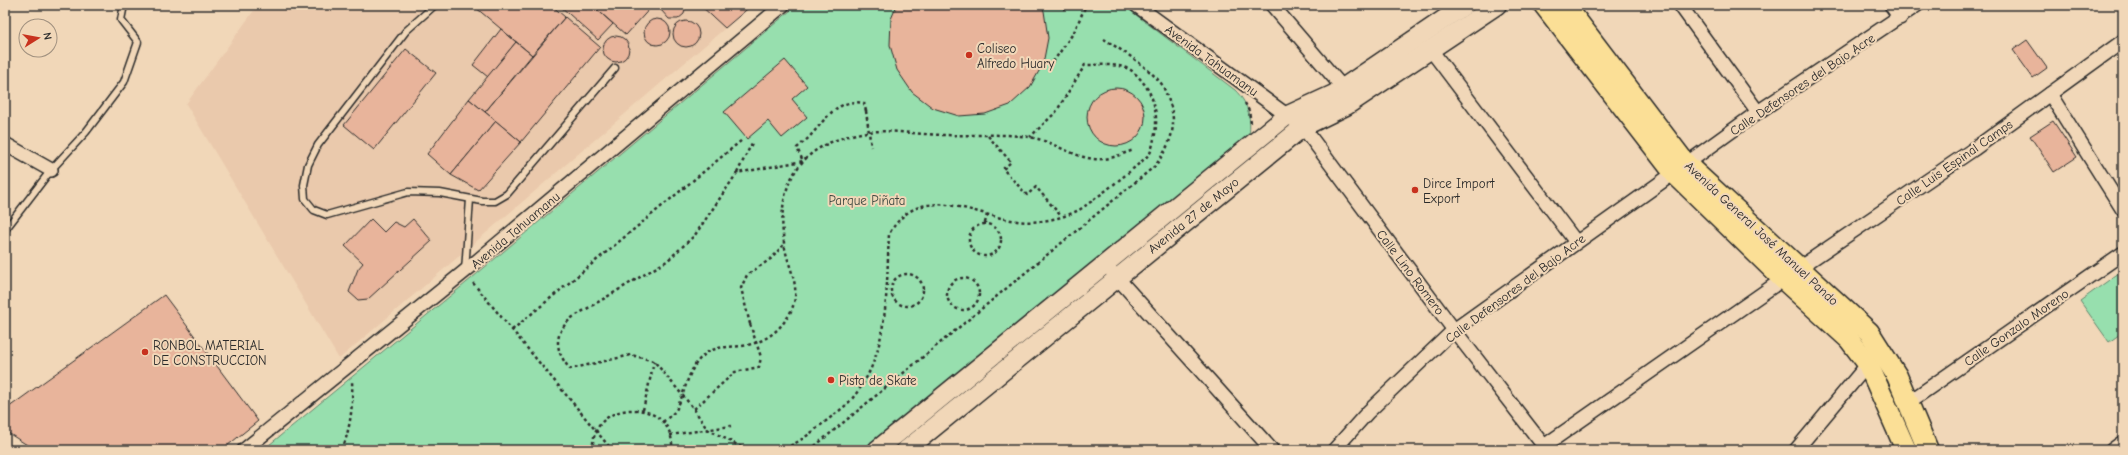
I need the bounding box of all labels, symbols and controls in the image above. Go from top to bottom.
north arrow [18,18,58,58]
street label: Avenida Tahuamanu [1162,22,1261,99]
street label: Calle Defensores del Bajo Acre [1727,30,1878,139]
text: N [40,31,54,41]
place label: Coliseo Alfredo Huary [977,41,1054,71]
marker: Coliseo Alfredo Huary [964,50,974,60]
street label: Calle Luis Espinal Camps [1893,116,2015,208]
street label: Avenida General José Manuel Pando [1682,158,1842,309]
street label: Avenida 27 de Mayo [1145,174,1242,257]
place label: Dirce Import Export [1423,176,1496,206]
marker: Dirce Import Export [1410,185,1420,195]
street label: Avenida Tahuamanu [468,189,563,272]
park label: Parque Piñata [829,193,905,208]
street label: Calle Lino Romero [1374,227,1448,318]
street label: Calle Defensores del Bajo Acre [1442,231,1589,346]
street label: Calle Gonzalo Moreno [1961,286,2071,369]
place label: RONBOL MATERIAL DE CONSTRUCCION [153,338,267,368]
marker: RONBOL MATERIAL DE CONSTRUCCION [140,347,150,357]
place label: Pista de Skate [839,373,917,388]
marker: Pista de Skate [826,375,836,385]

